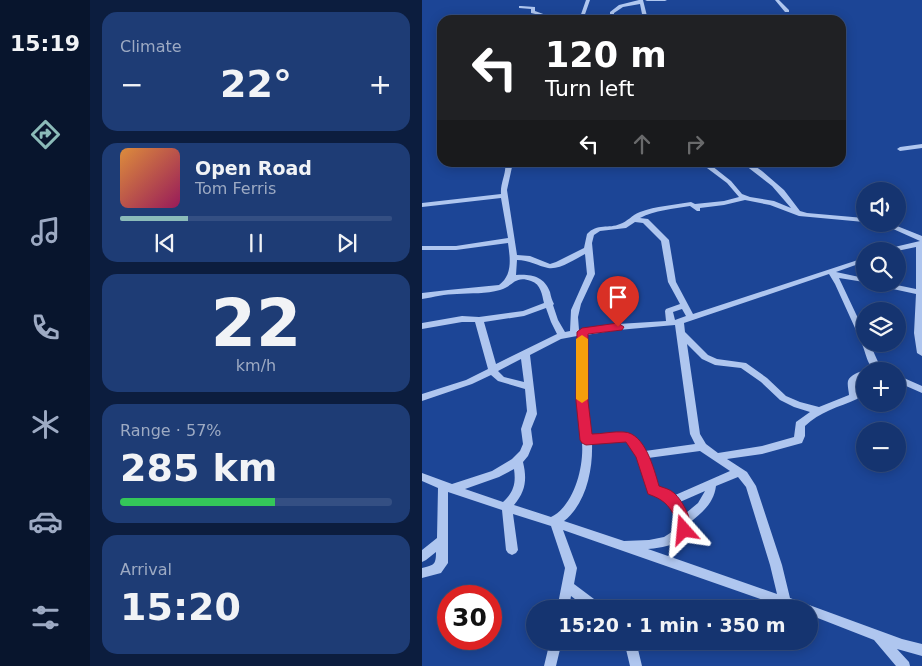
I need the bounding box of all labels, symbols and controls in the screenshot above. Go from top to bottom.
text: 15:19 [10,31,80,56]
icon: left [462,35,527,100]
text: 120 m [545,35,667,75]
text: Climate [120,37,182,56]
text: 22° [220,62,292,106]
text: − [120,68,143,101]
text: + [369,68,392,101]
text: Turn left [545,76,634,101]
icon: directions [28,117,63,152]
icon: left [575,130,603,158]
icon: ahead [628,130,656,158]
icon: right [681,130,709,158]
text: Open Road [195,157,312,179]
text: Tom Ferris [195,179,276,198]
map controls [856,182,906,472]
button: sound [856,182,906,232]
icon: music [28,214,63,249]
icon: previous [151,229,179,257]
icon: pause [242,229,270,257]
icon: next [333,229,361,257]
button: search [856,242,906,292]
pin [597,276,639,327]
icon: arrive [604,283,632,311]
text: 22 [211,286,301,361]
button: layers [856,302,906,352]
icon: phone [28,310,63,345]
text: km/h [236,356,276,375]
button: + [856,362,906,412]
icon: climate [28,407,63,442]
text: Range · 57% [120,421,222,440]
button: − [856,422,906,472]
text: 285 km [120,446,277,490]
position arrow [657,503,709,555]
icon: car [28,504,63,539]
text: Arrival [120,560,172,579]
text: 15:20 [120,585,241,629]
speed limit sign: 30 [437,585,502,650]
icon: filters [28,600,63,635]
text: 15:20 · 1 min · 350 m [558,614,786,636]

